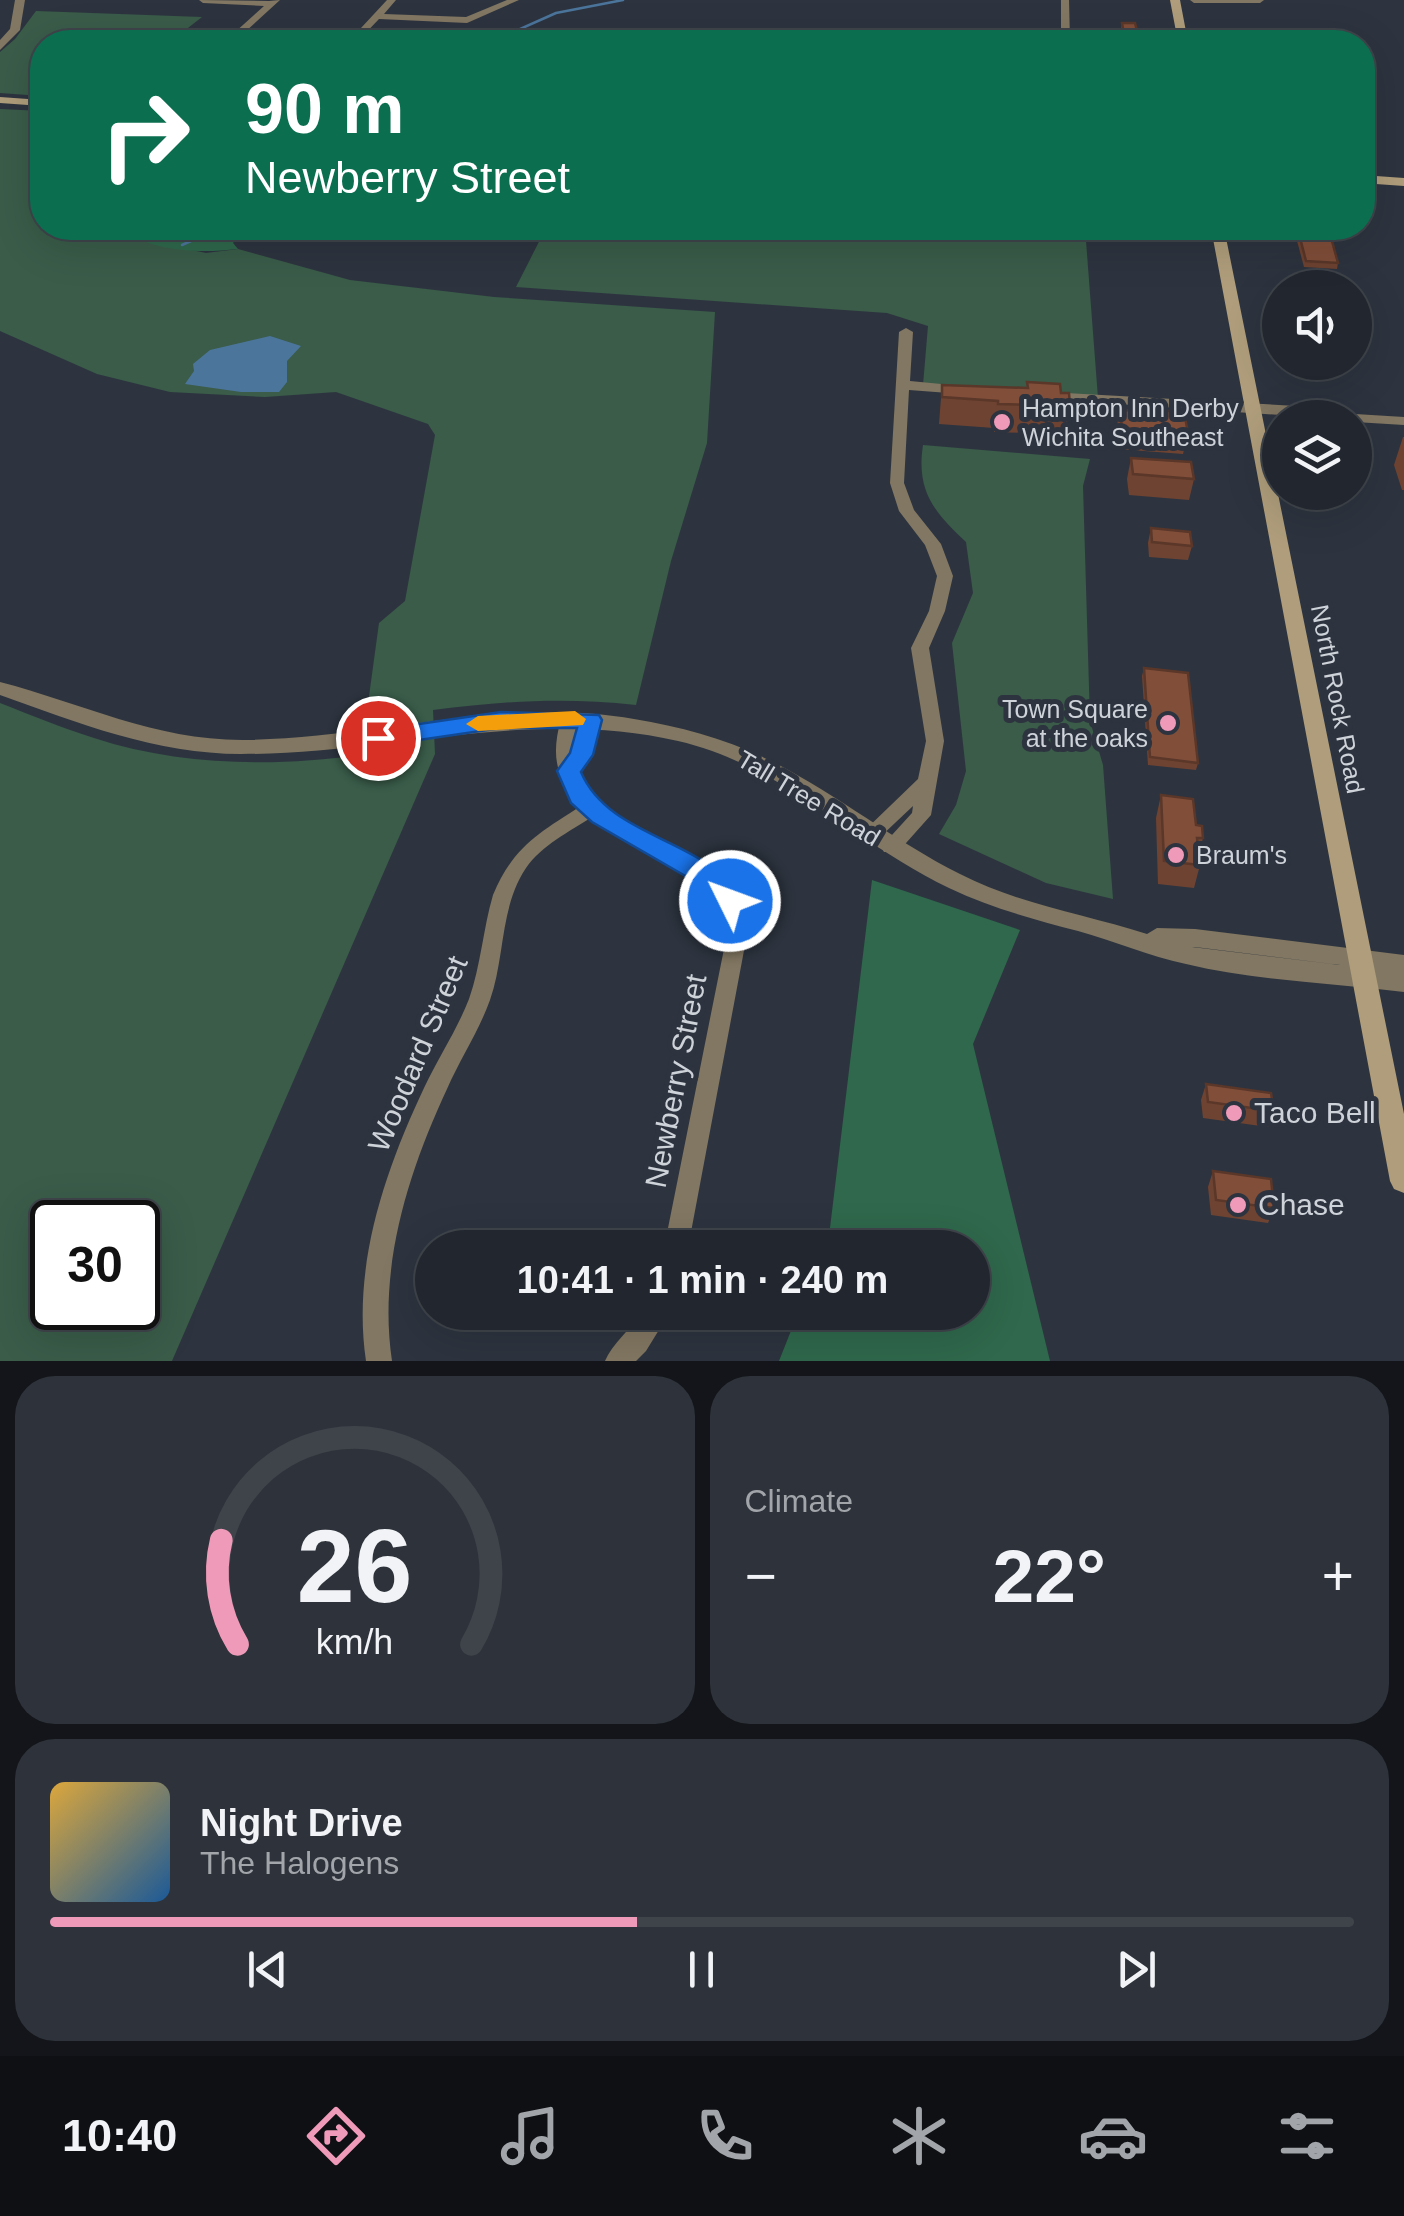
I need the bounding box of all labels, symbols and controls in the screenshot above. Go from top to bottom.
icon: right [80,70,210,200]
text: 90 m [245,70,405,148]
text: Newberry Street [245,152,570,203]
map controls [1262,270,1372,510]
button: sound [1262,270,1372,380]
place label: Hampton Inn Derby Wichita Southeast [1022,394,1239,451]
button: layers [1262,400,1372,510]
marker: Hampton Inn Derby Wichita Southeast [991,411,1013,433]
street label: North Rock Road [1306,602,1370,796]
place label: Town Square at the oaks [1002,695,1148,752]
pin [336,696,421,781]
icon: arrive [351,711,406,766]
marker: Town Square at the oaks [1157,712,1179,734]
street label: Tall Tree Road [733,744,885,852]
place label: Braum's [1196,841,1287,869]
marker: Braum's [1165,844,1187,866]
position arrow [678,849,782,953]
street label: Woodard Street [361,950,474,1157]
street label: Newberry Street [639,971,713,1190]
place label: Taco Bell [1254,1096,1376,1129]
marker: Taco Bell [1223,1102,1245,1124]
place label: Chase [1258,1188,1345,1221]
marker: Chase [1227,1194,1249,1216]
speed limit sign: 30 [30,1200,160,1330]
text: 10:41 · 1 min · 240 m [517,1259,888,1301]
text: Climate [745,1483,853,1519]
text: 26 [297,1508,413,1624]
text: 22° [993,1534,1106,1618]
text: − [745,1545,777,1607]
text: + [1322,1545,1354,1607]
text: km/h [316,1622,393,1662]
text: Night Drive [200,1802,403,1844]
text: The Halogens [200,1845,399,1881]
icon: previous [240,1942,295,1997]
icon: pause [674,1942,729,1997]
icon: next [1109,1942,1164,1997]
icon: directions [301,2101,371,2171]
icon: music [495,2101,565,2171]
icon: phone [690,2101,760,2171]
icon: climate [884,2101,954,2171]
icon: car [1078,2101,1148,2171]
icon: filters [1272,2101,1342,2171]
text: 10:40 [62,2110,177,2161]

